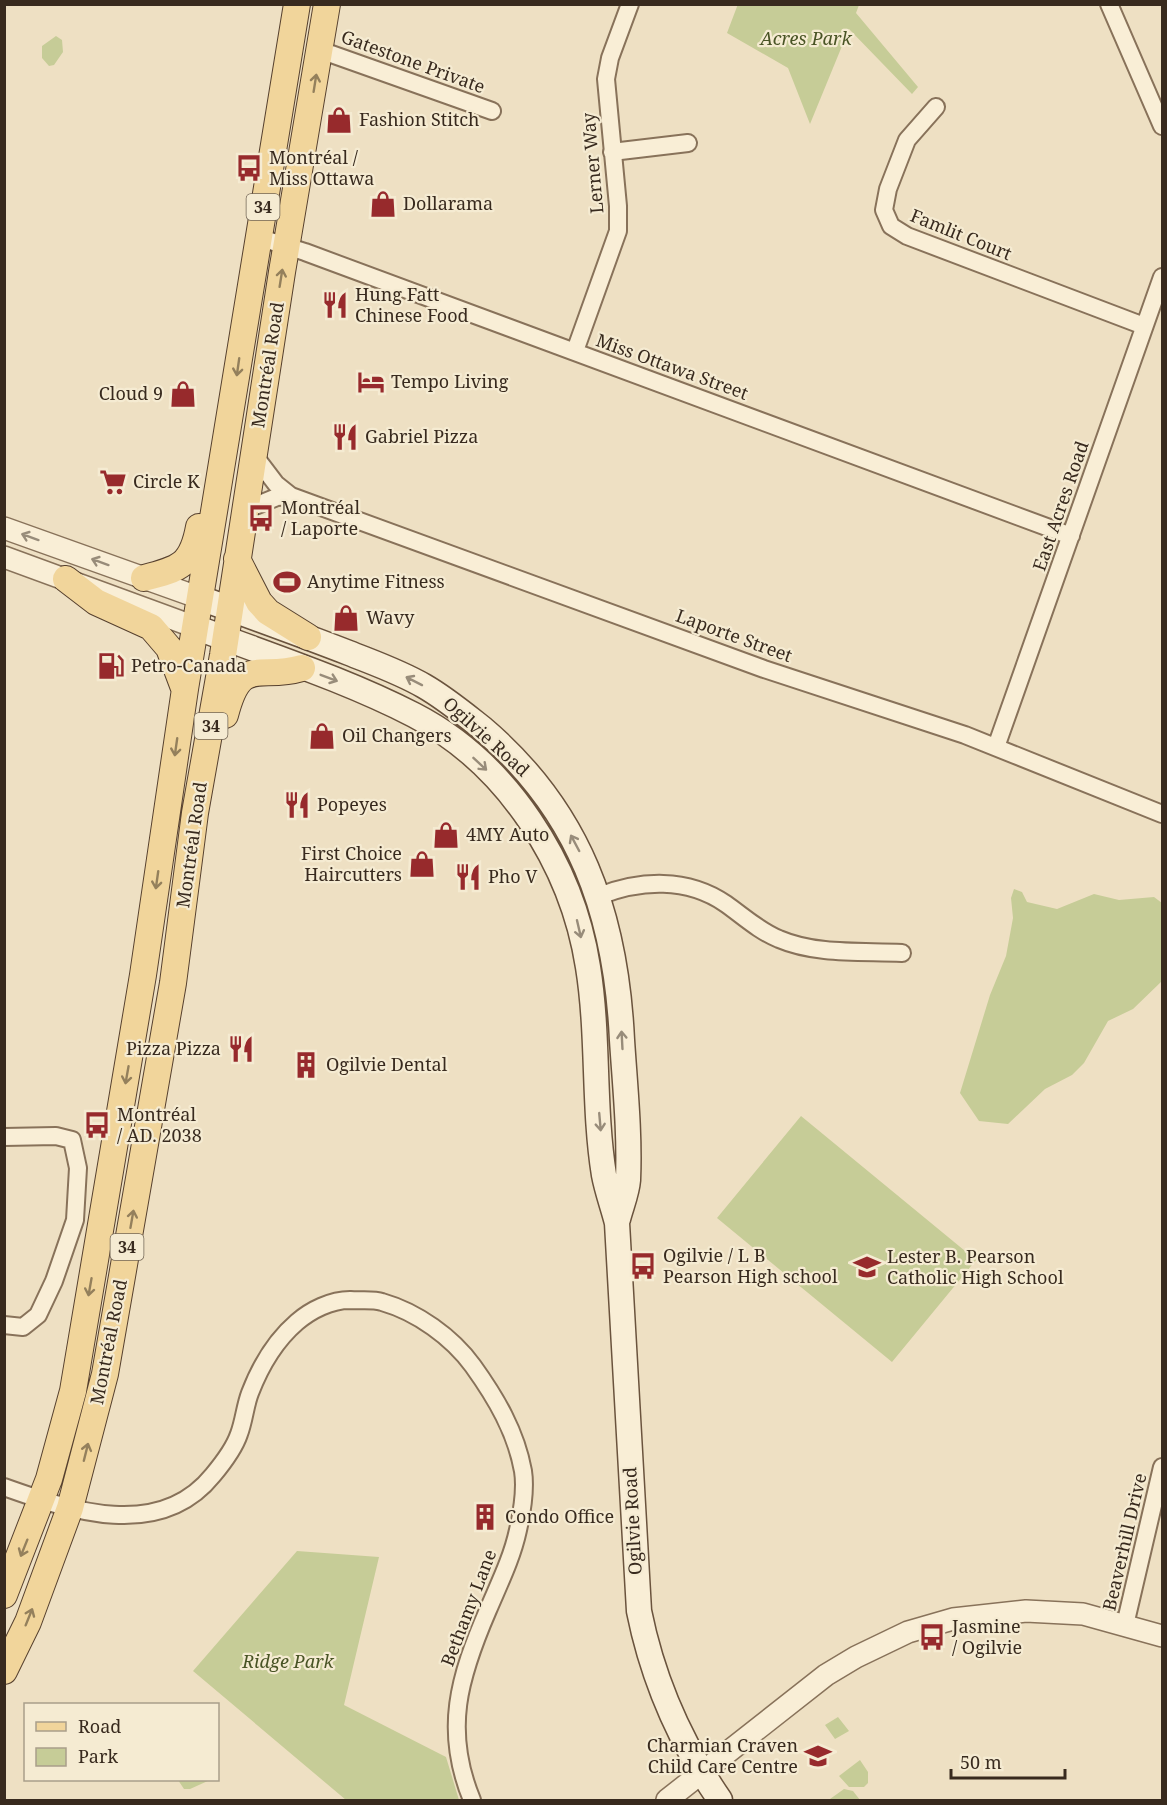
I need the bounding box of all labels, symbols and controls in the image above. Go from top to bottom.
street label: Gatestone Private [338,24,489,98]
park label: Acres Park [758,26,852,50]
one-way arrow [310,74,321,93]
shop icon: Fashion Stitch [324,105,354,135]
place label: Fashion Stitch [359,107,480,131]
street label: Lerner Way [576,111,608,215]
place label: Montréal / Miss Ottawa [269,145,374,190]
bus stop icon: Montréal / Miss Ottawa [234,153,264,183]
shop icon: Dollarama [368,189,398,219]
place label: Dollarama [403,191,493,215]
road number: 34 [246,194,280,220]
street label: Famlit Court [907,203,1016,265]
one-way arrow [275,268,286,288]
place label: Hung Fatt Chinese Food [355,282,469,327]
restaurant icon: Hung Fatt Chinese Food [320,290,350,320]
street label: Montréal Road [245,300,289,429]
street label: Miss Ottawa Street [593,327,752,405]
one-way arrow [232,356,243,376]
hotel icon: Tempo Living [356,367,386,397]
place label: Tempo Living [391,369,509,393]
shop icon: Cloud 9 [168,379,198,409]
place label: Cloud 9 [99,381,163,405]
restaurant icon: Gabriel Pizza [330,422,360,452]
place label: Gabriel Pizza [365,424,478,448]
street label: East Acres Road [1027,437,1094,574]
supermarket icon: Circle K [98,467,128,497]
place label: Circle K [133,469,200,493]
place label: Montréal / Laporte [281,495,360,540]
bus stop icon: Montréal / Laporte [246,503,276,533]
one-way arrow [21,530,40,541]
one-way arrow [91,555,110,566]
sports icon: Anytime Fitness [272,567,302,597]
place label: Anytime Fitness [307,569,445,593]
shop icon: Wavy [331,603,361,633]
street label: Laporte Street [673,603,796,667]
place label: Wavy [366,605,415,629]
fuel station icon: Petro-Canada [96,651,126,681]
place label: Petro-Canada [131,653,246,677]
one-way arrow [319,673,338,684]
one-way arrow [406,675,424,686]
street label: Ogilvie Road [438,691,535,781]
road number: 34 [194,713,228,739]
shop icon: Oil Changers [307,721,337,751]
place label: Oil Changers [342,723,452,747]
one-way arrow [171,736,182,756]
one-way arrow [472,757,487,771]
street label: Montréal Road [170,780,212,909]
restaurant icon: Popeyes [282,790,312,820]
place label: Popeyes [317,792,387,816]
shop icon: 4MY Auto [431,820,461,850]
place label: 4MY Auto [466,822,549,846]
one-way arrow [569,835,581,852]
place label: First Choice Haircutters [301,841,402,886]
shop icon: First Choice Haircutters [407,849,437,879]
restaurant icon: Pho V [453,862,483,892]
place label: Pho V [488,864,538,888]
one-way arrow [152,869,163,889]
one-way arrow [574,918,585,938]
one-way arrow [617,1031,628,1051]
restaurant icon: Pizza Pizza [226,1034,256,1064]
place label: Pizza Pizza [126,1036,221,1060]
building icon: Ogilvie Dental [291,1050,321,1080]
place label: Ogilvie Dental [326,1052,448,1076]
one-way arrow [121,1064,132,1084]
place label: Montréal / AD. 2038 [117,1102,202,1147]
bus stop icon: Montréal / AD. 2038 [82,1110,112,1140]
one-way arrow [595,1112,606,1131]
one-way arrow [127,1210,138,1230]
road number: 34 [110,1234,144,1260]
place label: Ogilvie / L B Pearson High school [663,1243,838,1288]
place label: Lester B. Pearson Catholic High School [887,1244,1064,1289]
bus stop icon: Ogilvie / L B Pearson High school [628,1251,658,1281]
school or university icon: Lester B. Pearson Catholic High School [852,1252,882,1282]
street label: Montréal Road [84,1277,132,1406]
one-way arrow [85,1277,96,1297]
one-way arrow [80,1443,92,1462]
street label: Ogilvie Road [617,1466,647,1576]
street label: Beaverhill Drive [1097,1471,1152,1613]
building icon: Condo Office [470,1502,500,1532]
place label: Condo Office [505,1504,614,1528]
one-way arrow [18,1538,29,1557]
street label: Bethamy Lane [435,1546,501,1670]
one-way arrow [25,1608,36,1626]
place label: Jasmine / Ogilvie [951,1614,1022,1659]
bus stop icon: Jasmine / Ogilvie [917,1622,947,1652]
park label: Ridge Park [241,1649,335,1673]
legend [24,1703,219,1781]
text: Road [78,1714,121,1738]
place label: Charmian Craven Child Care Centre [647,1733,798,1778]
school or university icon: Charmian Craven Child Care Centre [803,1741,833,1771]
scale bar [951,1742,1065,1780]
text: Park [78,1744,118,1768]
text: 50 m [960,1750,1002,1774]

